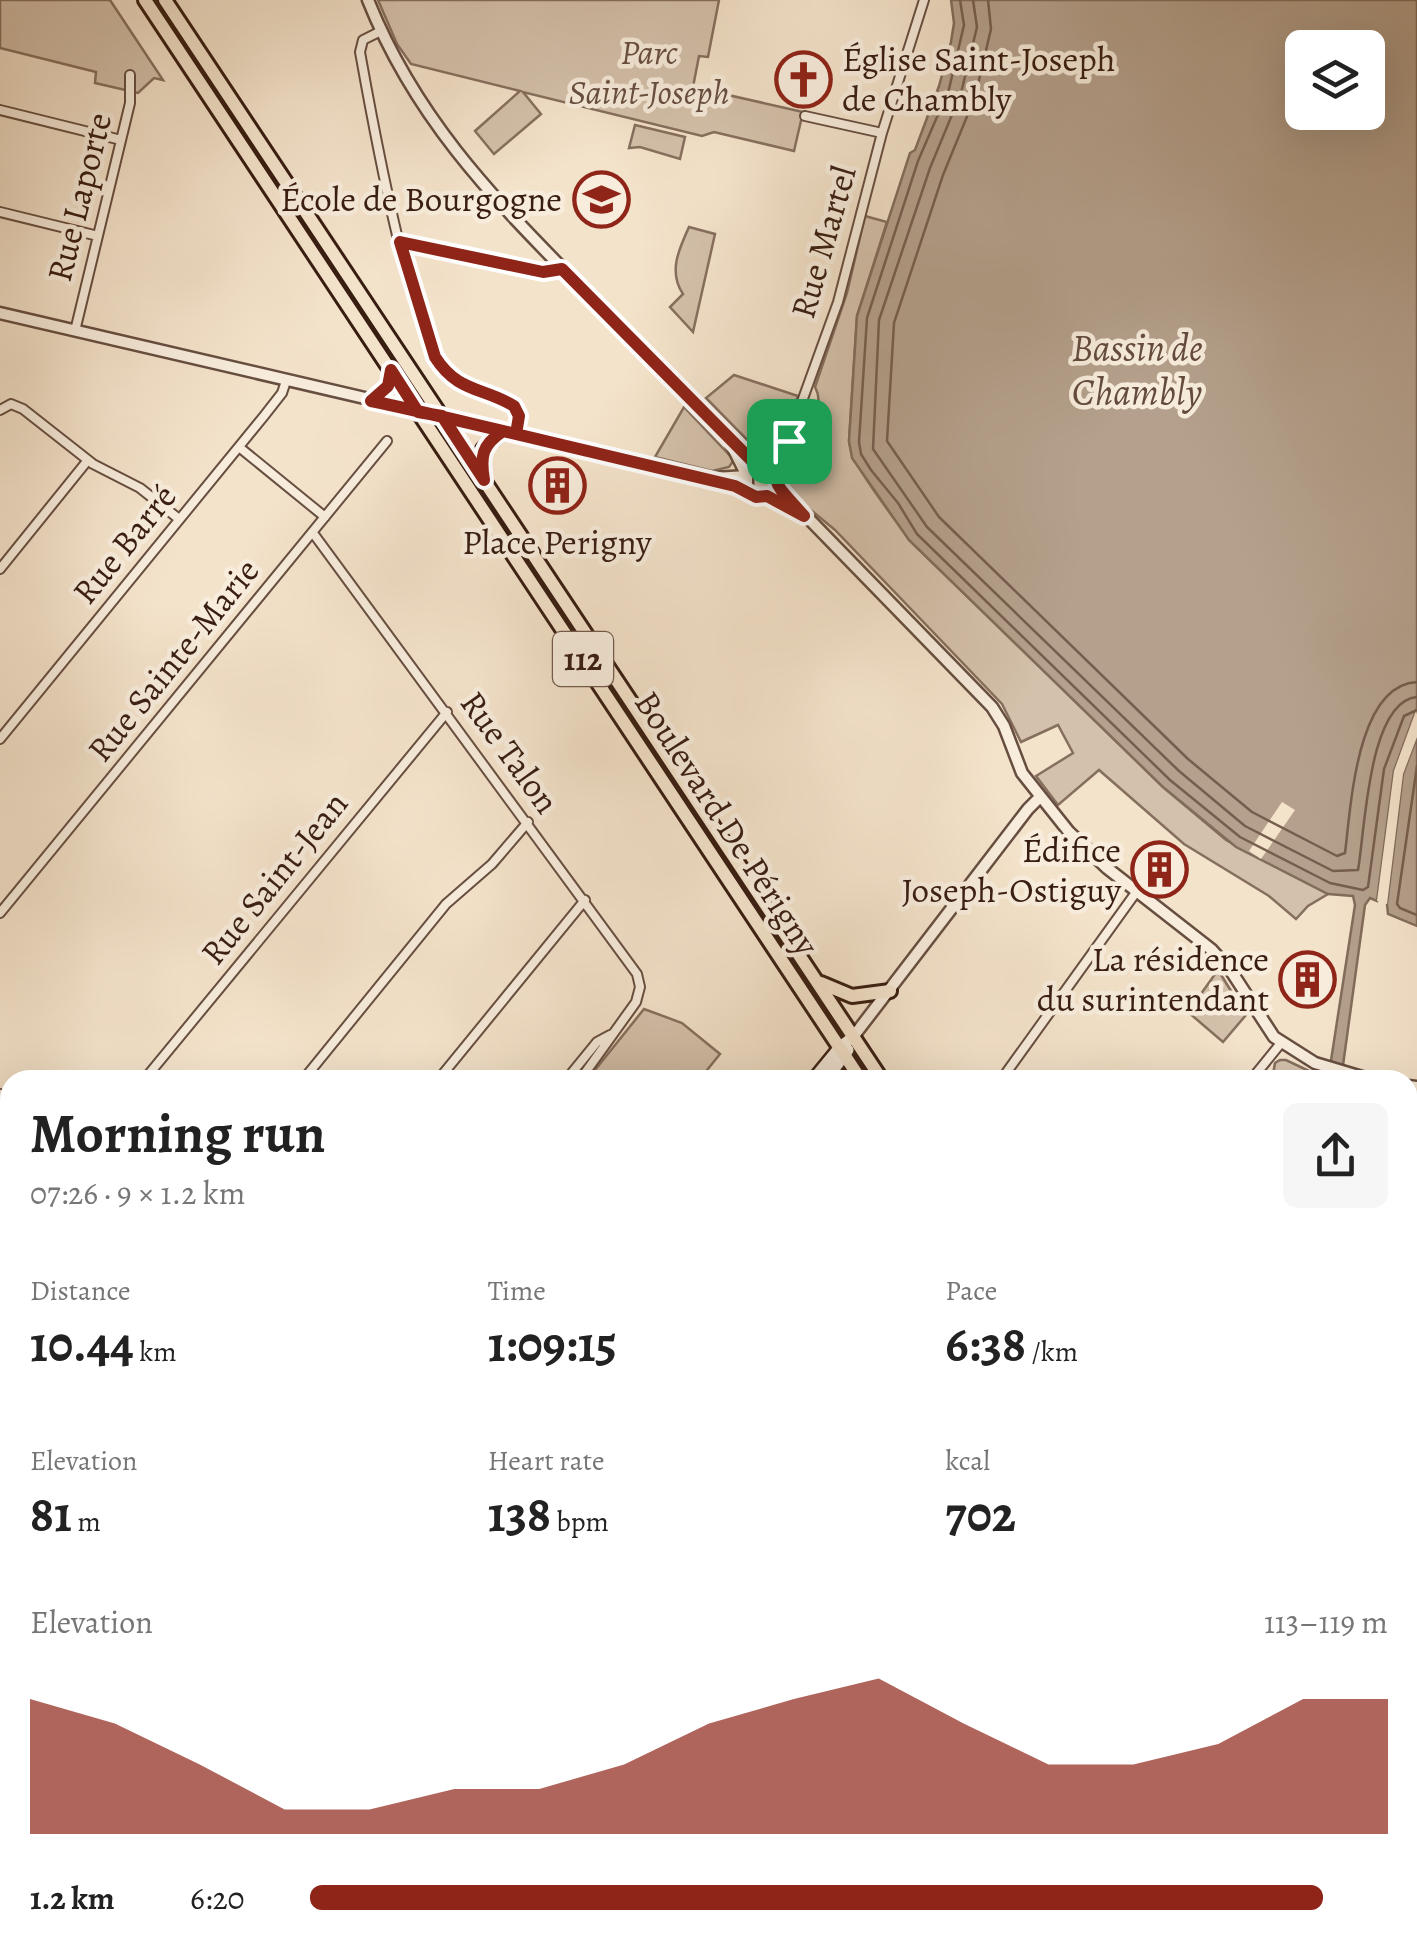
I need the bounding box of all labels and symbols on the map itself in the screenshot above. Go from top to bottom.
park label: Parc Saint-Joseph [568,28,730,116]
place label: Église Saint-Joseph de Chambly [842,35,1115,123]
church icon: Église Saint-Joseph de Chambly [773,49,833,109]
street label: Rue Laporte [35,108,123,286]
street label: Rue Martel [778,160,868,324]
school or university icon: École de Bourgogne [571,169,631,229]
place label: École de Bourgogne [280,175,562,223]
water label: Bassin de Chambly [1071,322,1203,418]
pin [747,399,832,484]
building icon: Place Perigny [527,456,587,516]
street label: Rue Barré [61,474,187,614]
place label: Place Perigny [462,518,652,566]
street label: Rue Sainte-Marie [76,548,270,772]
road number: 112 [553,632,613,686]
street label: Rue Talon [449,681,571,823]
street label: Boulevard De Périgny [623,681,831,965]
street label: Rue Saint-Jean [189,781,359,975]
place label: Édifice Joseph-Ostiguy [902,826,1121,914]
building icon: Édifice Joseph-Ostiguy [1130,840,1190,900]
place label: La résidence du surintendant [1037,935,1269,1023]
building icon: La résidence du surintendant [1278,949,1338,1009]

